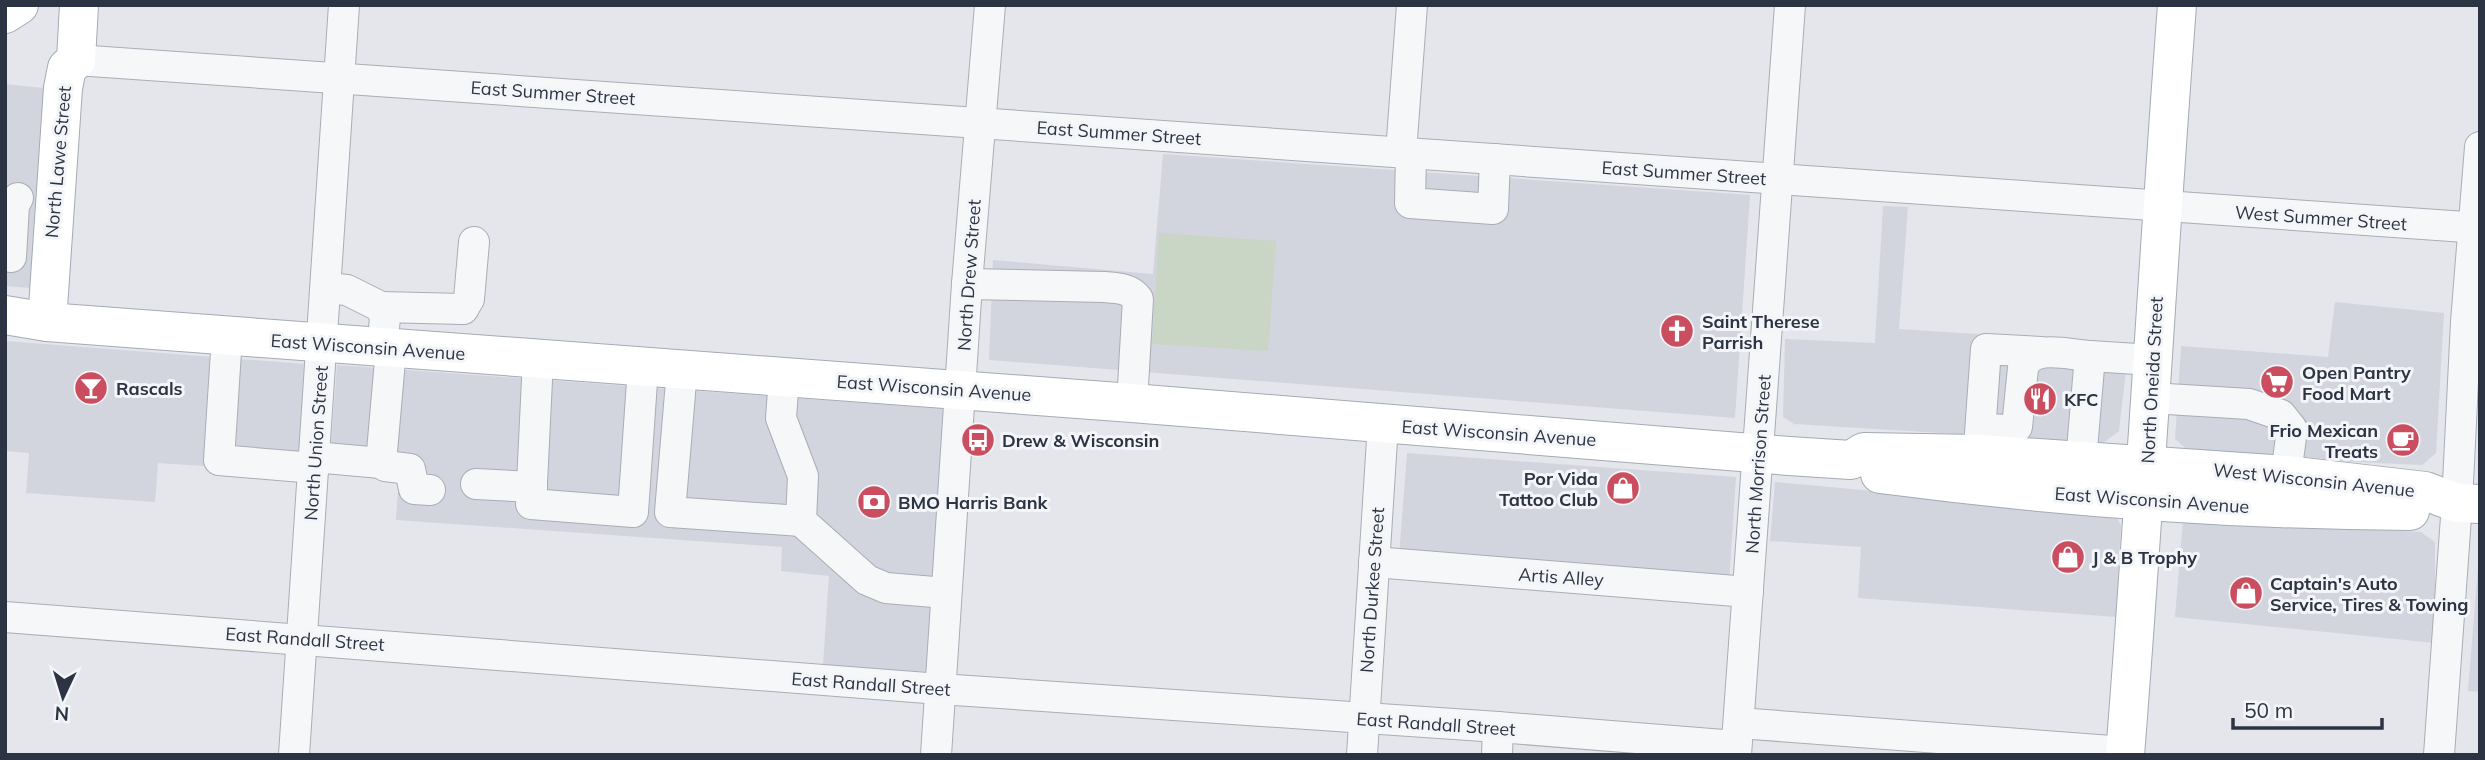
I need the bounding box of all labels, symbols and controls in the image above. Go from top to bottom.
street label: East Summer Street [470,76,636,110]
street label: North Lawe Street [40,85,76,239]
street label: East Summer Street [1036,116,1202,150]
street label: East Summer Street [1601,156,1767,190]
street label: North Drew Street [952,198,986,352]
street label: West Summer Street [2234,201,2408,235]
street label: North Oneida Street [2136,296,2168,464]
place label: Saint Therese Parrish [1702,310,1820,354]
church icon: Saint Therese Parrish [1658,312,1696,350]
street label: East Wisconsin Avenue [270,329,466,365]
place label: Open Pantry Food Mart [2302,361,2411,405]
supermarket icon: Open Pantry Food Mart [2258,363,2296,401]
street label: North Union Street [299,365,333,521]
bar icon: Rascals [72,369,110,407]
street label: East Wisconsin Avenue [836,370,1032,406]
street label: North Morrison Street [1740,374,1776,554]
place label: Rascals [116,377,183,400]
restaurant icon: KFC [2021,380,2059,418]
place label: KFC [2064,388,2098,411]
street label: East Wisconsin Avenue [1401,415,1597,451]
place label: Frio Mexican Treats [2269,419,2378,463]
bus stop icon: Drew & Wisconsin [959,421,997,459]
cafe icon: Frio Mexican Treats [2384,421,2422,459]
place label: Drew & Wisconsin [1002,429,1159,452]
street label: West Wisconsin Avenue [2212,458,2416,502]
place label: Por Vida Tattoo Club [1499,467,1598,511]
shop icon: Por Vida Tattoo Club [1604,469,1642,507]
street label: East Wisconsin Avenue [2054,482,2250,518]
bank icon: BMO Harris Bank [855,483,893,521]
place label: BMO Harris Bank [898,491,1048,514]
street label: North Durkee Street [1355,507,1389,673]
shop icon: J & B Trophy [2049,538,2087,576]
place label: J & B Trophy [2092,546,2197,569]
street label: Artis Alley [1518,563,1605,591]
place label: Captain's Auto Service, Tires & Towing [2270,572,2469,616]
shop icon: Captain's Auto Service, Tires & Towing [2227,574,2265,612]
street label: East Randall Street [225,622,385,656]
north arrow [28,662,98,732]
street label: East Randall Street [791,667,951,701]
scale bar [2233,686,2382,730]
text: 50 m [2244,697,2293,723]
text: N [54,701,70,726]
street label: East Randall Street [1356,707,1516,741]

